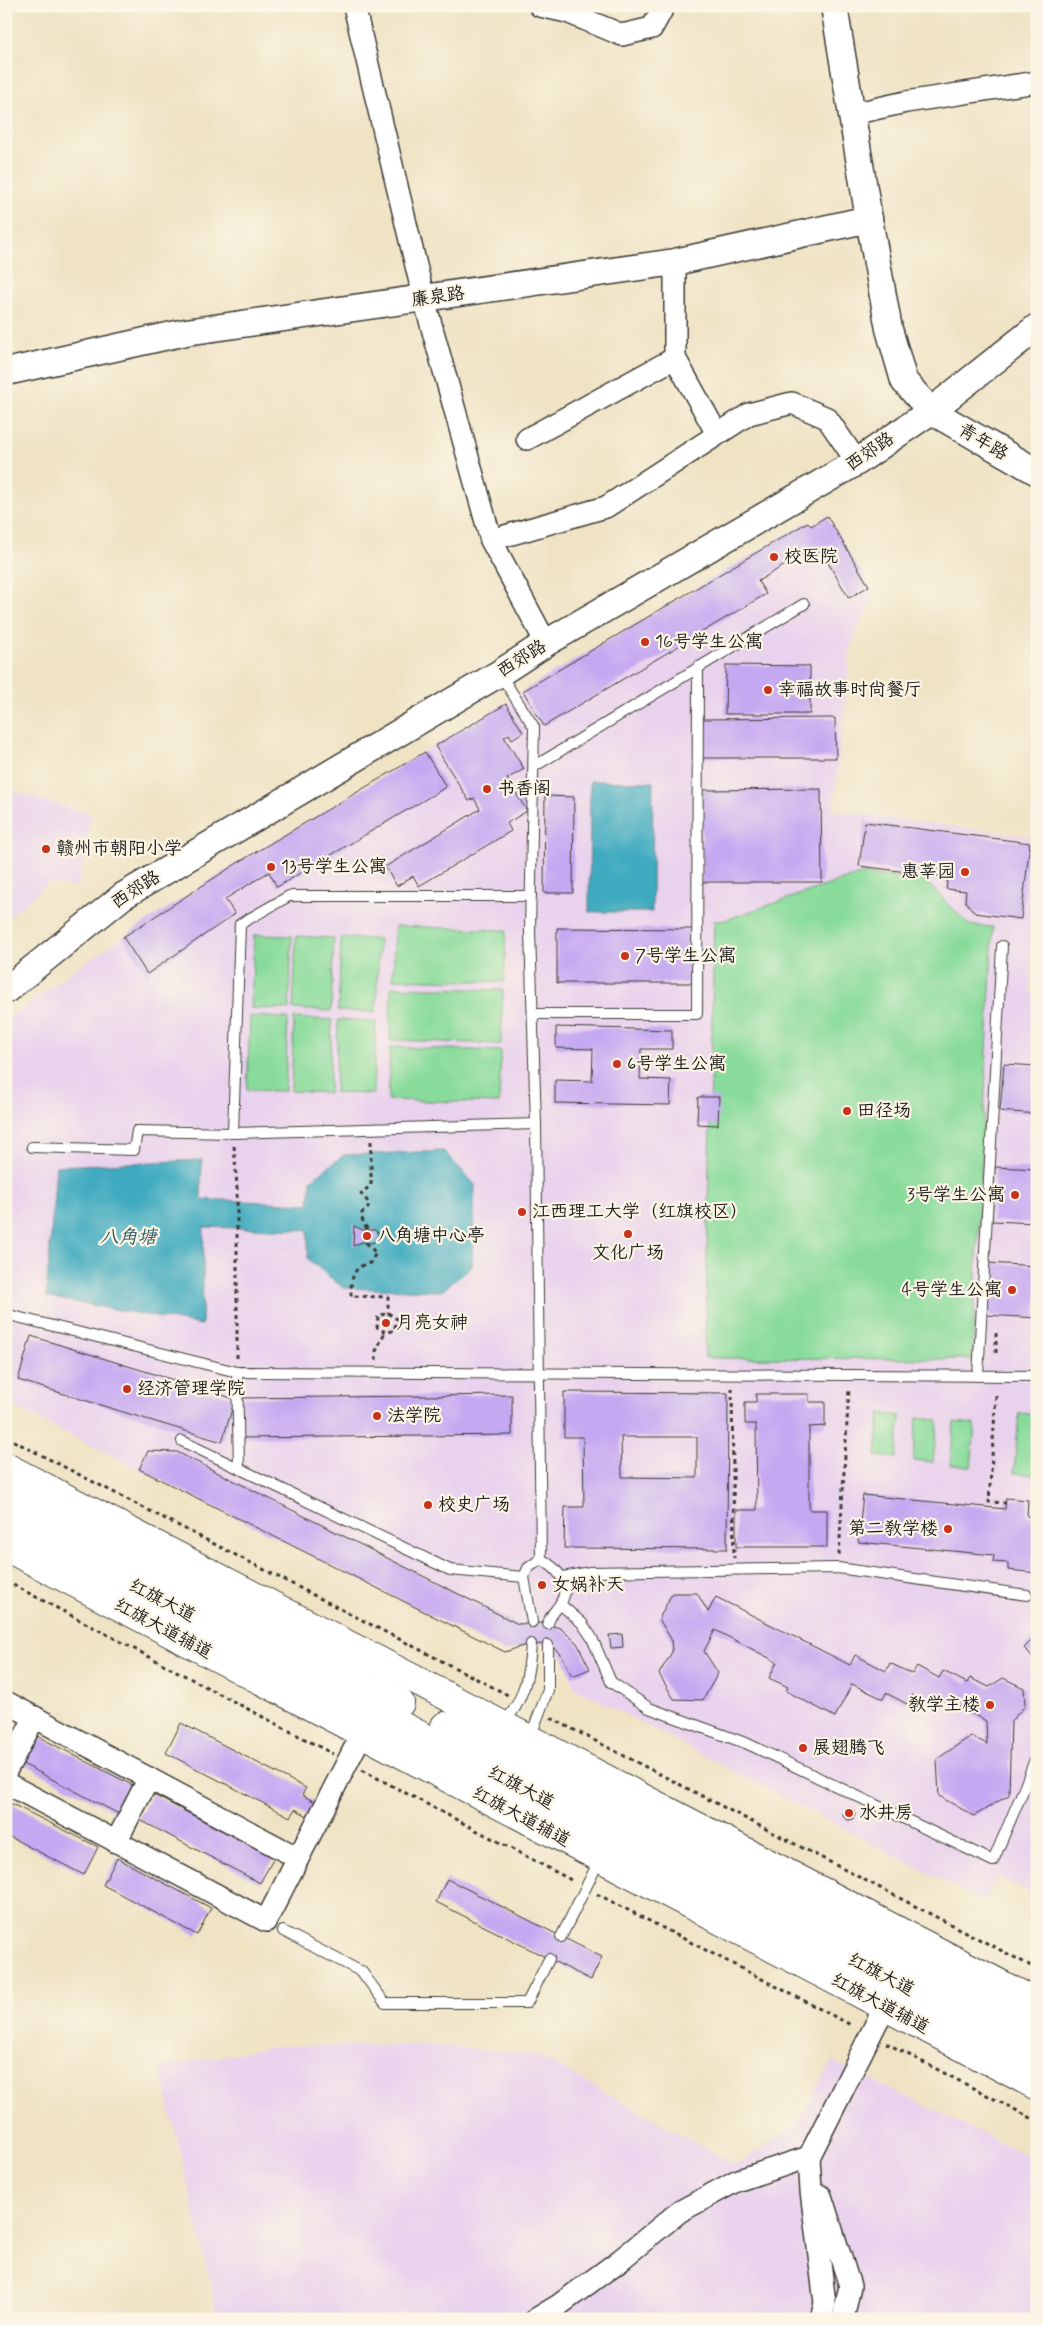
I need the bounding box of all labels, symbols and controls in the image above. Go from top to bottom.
street label: 廉泉路 [410,281,466,313]
street label: 青年路 [954,418,1012,466]
street label: 西郊路 [841,427,899,477]
place label: 校医院 [784,545,838,569]
marker: 校医院 [768,551,780,563]
place label: 16号学生公寓 [655,630,763,654]
street label: 西郊路 [493,635,551,683]
marker: 16号学生公寓 [639,636,651,648]
place label: 幸福故事时尚餐厅 [778,678,922,702]
marker: 幸福故事时尚餐厅 [762,684,774,696]
place label: 书香阁 [497,777,551,801]
marker: 书香阁 [481,783,493,795]
place label: 赣州市朝阳小学 [56,837,182,861]
marker: 赣州市朝阳小学 [40,843,52,855]
place label: 13号学生公寓 [281,855,387,879]
place label: 惠莘园 [901,860,955,884]
marker: 13号学生公寓 [265,861,277,873]
street label: 西郊路 [107,865,165,915]
marker: 惠莘园 [959,866,971,878]
place label: 7号学生公寓 [635,944,736,968]
marker: 7号学生公寓 [619,950,631,962]
place label: 6号学生公寓 [627,1052,726,1076]
marker: 6号学生公寓 [611,1058,623,1070]
place label: 田径场 [857,1099,911,1123]
marker: 田径场 [841,1105,853,1117]
place label: 3号学生公寓 [907,1183,1005,1207]
marker: 3号学生公寓 [1009,1189,1021,1201]
place label: 江西理工大学（红旗校区） [532,1200,748,1224]
marker: 江西理工大学（红旗校区） [516,1206,528,1218]
place label: 八角塘中心亭 [377,1224,485,1248]
water label: 八角塘 [99,1225,158,1250]
marker: 文化广场 [622,1228,634,1240]
marker: 八角塘中心亭 [361,1230,373,1242]
place label: 文化广场 [592,1241,664,1265]
place label: 4号学生公寓 [902,1278,1002,1302]
marker: 4号学生公寓 [1006,1284,1018,1296]
place label: 月亮女神 [396,1311,468,1335]
marker: 月亮女神 [380,1317,392,1329]
place label: 经济管理学院 [137,1377,245,1401]
marker: 经济管理学院 [121,1383,133,1395]
place label: 法学院 [387,1404,441,1428]
marker: 法学院 [371,1410,383,1422]
place label: 校史广场 [438,1493,510,1517]
marker: 校史广场 [422,1499,434,1511]
place label: 第二教学楼 [848,1517,938,1541]
marker: 第二教学楼 [942,1523,954,1535]
place label: 女娲补天 [552,1573,624,1597]
street label: 红旗大道 [124,1574,200,1628]
marker: 女娲补天 [536,1579,548,1591]
street label: 红旗大道辅道 [110,1593,216,1665]
place label: 教学主楼 [908,1693,980,1717]
marker: 教学主楼 [984,1699,996,1711]
place label: 展翅腾飞 [813,1736,885,1760]
marker: 展翅腾飞 [797,1742,809,1754]
street label: 红旗大道 [484,1761,558,1815]
street label: 红旗大道辅道 [468,1781,574,1853]
place label: 水井房 [859,1801,913,1825]
marker: 水井房 [843,1807,855,1819]
street label: 红旗大道 [843,1948,919,2002]
street label: 红旗大道辅道 [827,1968,933,2040]

